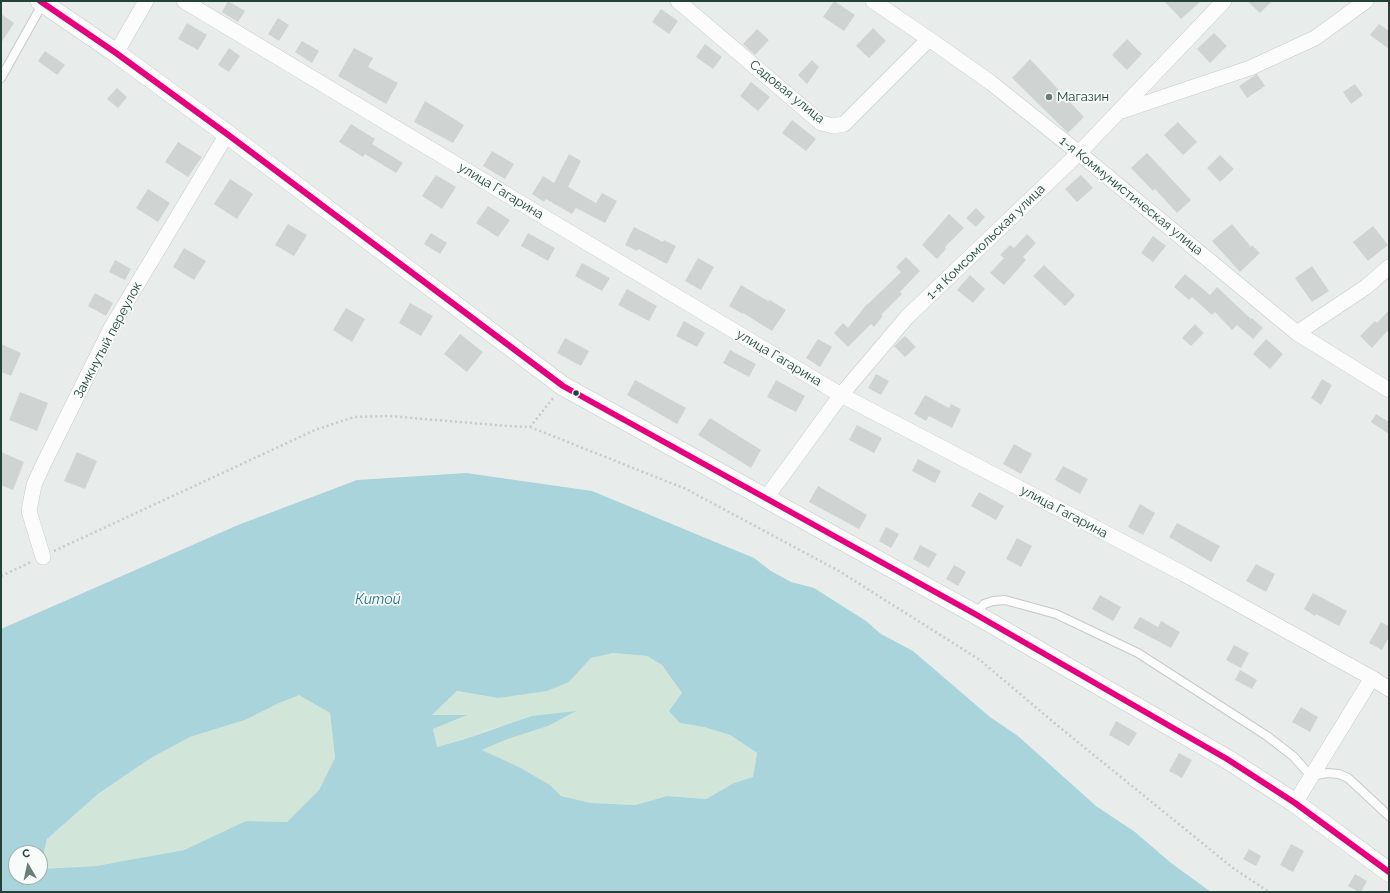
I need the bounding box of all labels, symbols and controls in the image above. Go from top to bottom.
street label: Садовая улица [746,57,828,127]
place label: Магазин [1057,89,1109,105]
marker: Магазин [1044,92,1054,102]
street label: 1-я Коммунистическая улица [1056,133,1206,259]
street label: улица Гагарина [456,159,546,223]
street label: 1-я Комсомольская улица [923,181,1049,303]
street label: Замкнутый переулок [71,279,145,401]
street label: улица Гагарина [734,326,824,390]
unlabelled marker [571,388,581,398]
street label: улица Гагарина [1018,482,1110,542]
water label: Китой [355,592,401,608]
north arrow [8,845,48,885]
text: С [21,847,31,861]

